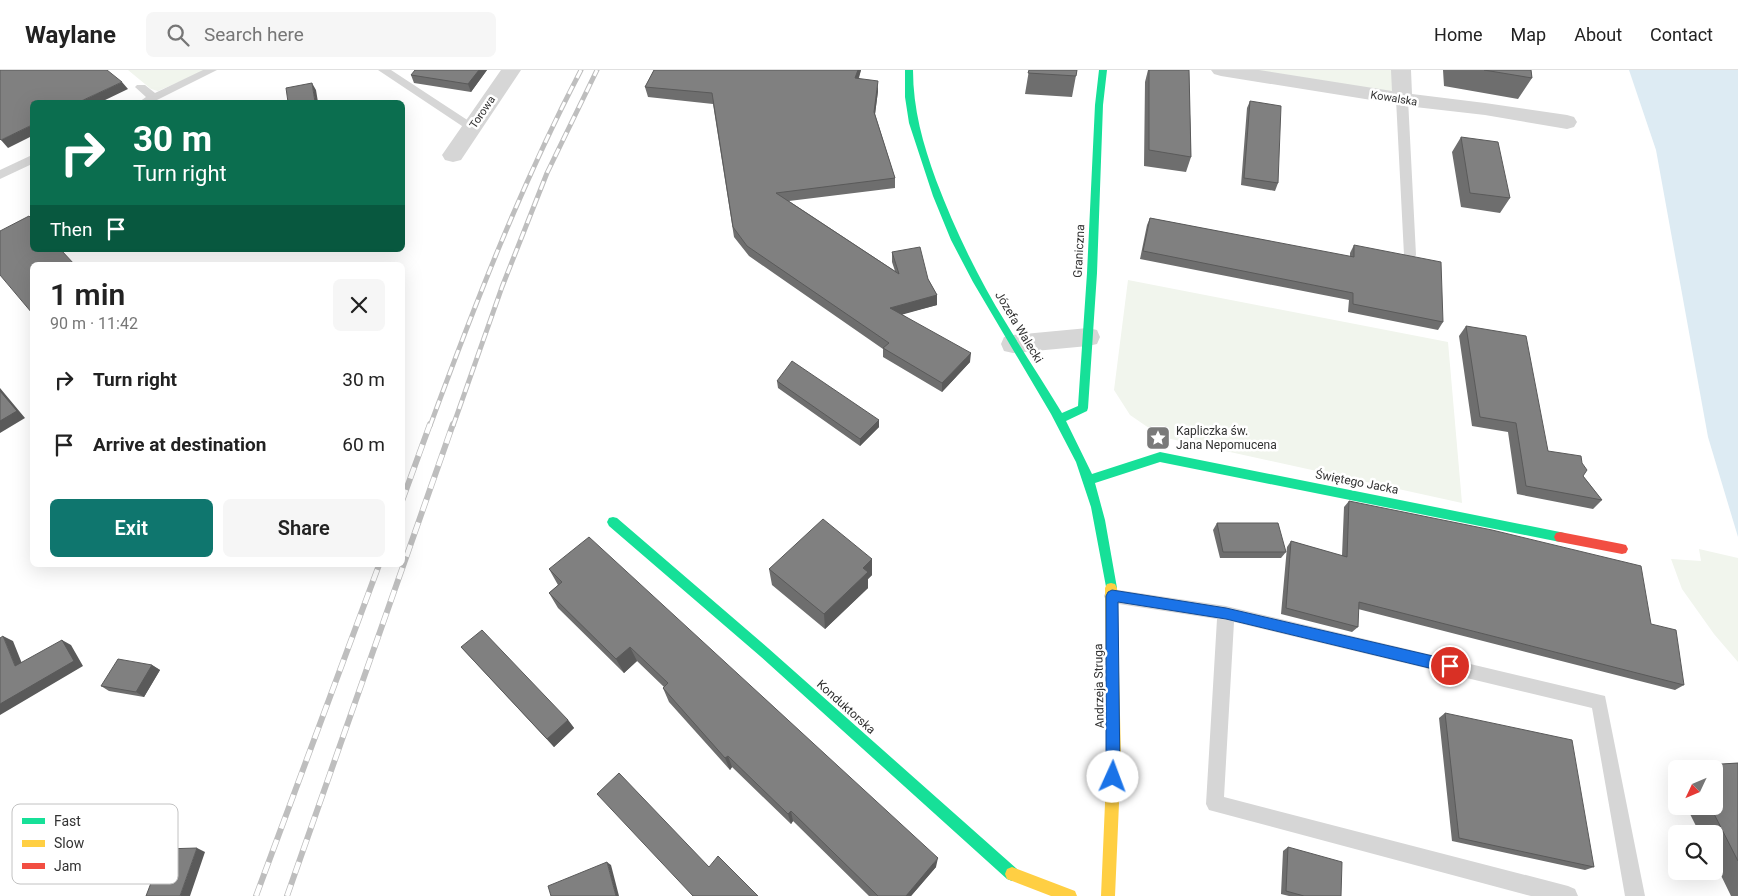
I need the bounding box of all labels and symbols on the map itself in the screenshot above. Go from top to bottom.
street label: Kowalska [1370,88,1418,109]
street label: Torowa [467,94,498,131]
street label: Graniczna [1071,224,1087,278]
street label: Józefa Walecki [992,289,1046,365]
place label: Kapliczka św. Jana Nepomucena [1176,424,1277,452]
place icon: Kapliczka św. Jana Nepomucena [1145,425,1171,451]
street label: Świętego Jacka [1314,466,1400,497]
street label: Andrzeja Struga [1091,643,1107,729]
pin [1429,645,1471,687]
street label: Konduktorska [814,677,878,737]
position arrow [1086,750,1138,802]
north arrow [1668,760,1722,815]
legend [12,804,178,884]
text: Fast [54,813,81,829]
text: Slow [54,835,85,851]
text: Jam [54,858,82,874]

